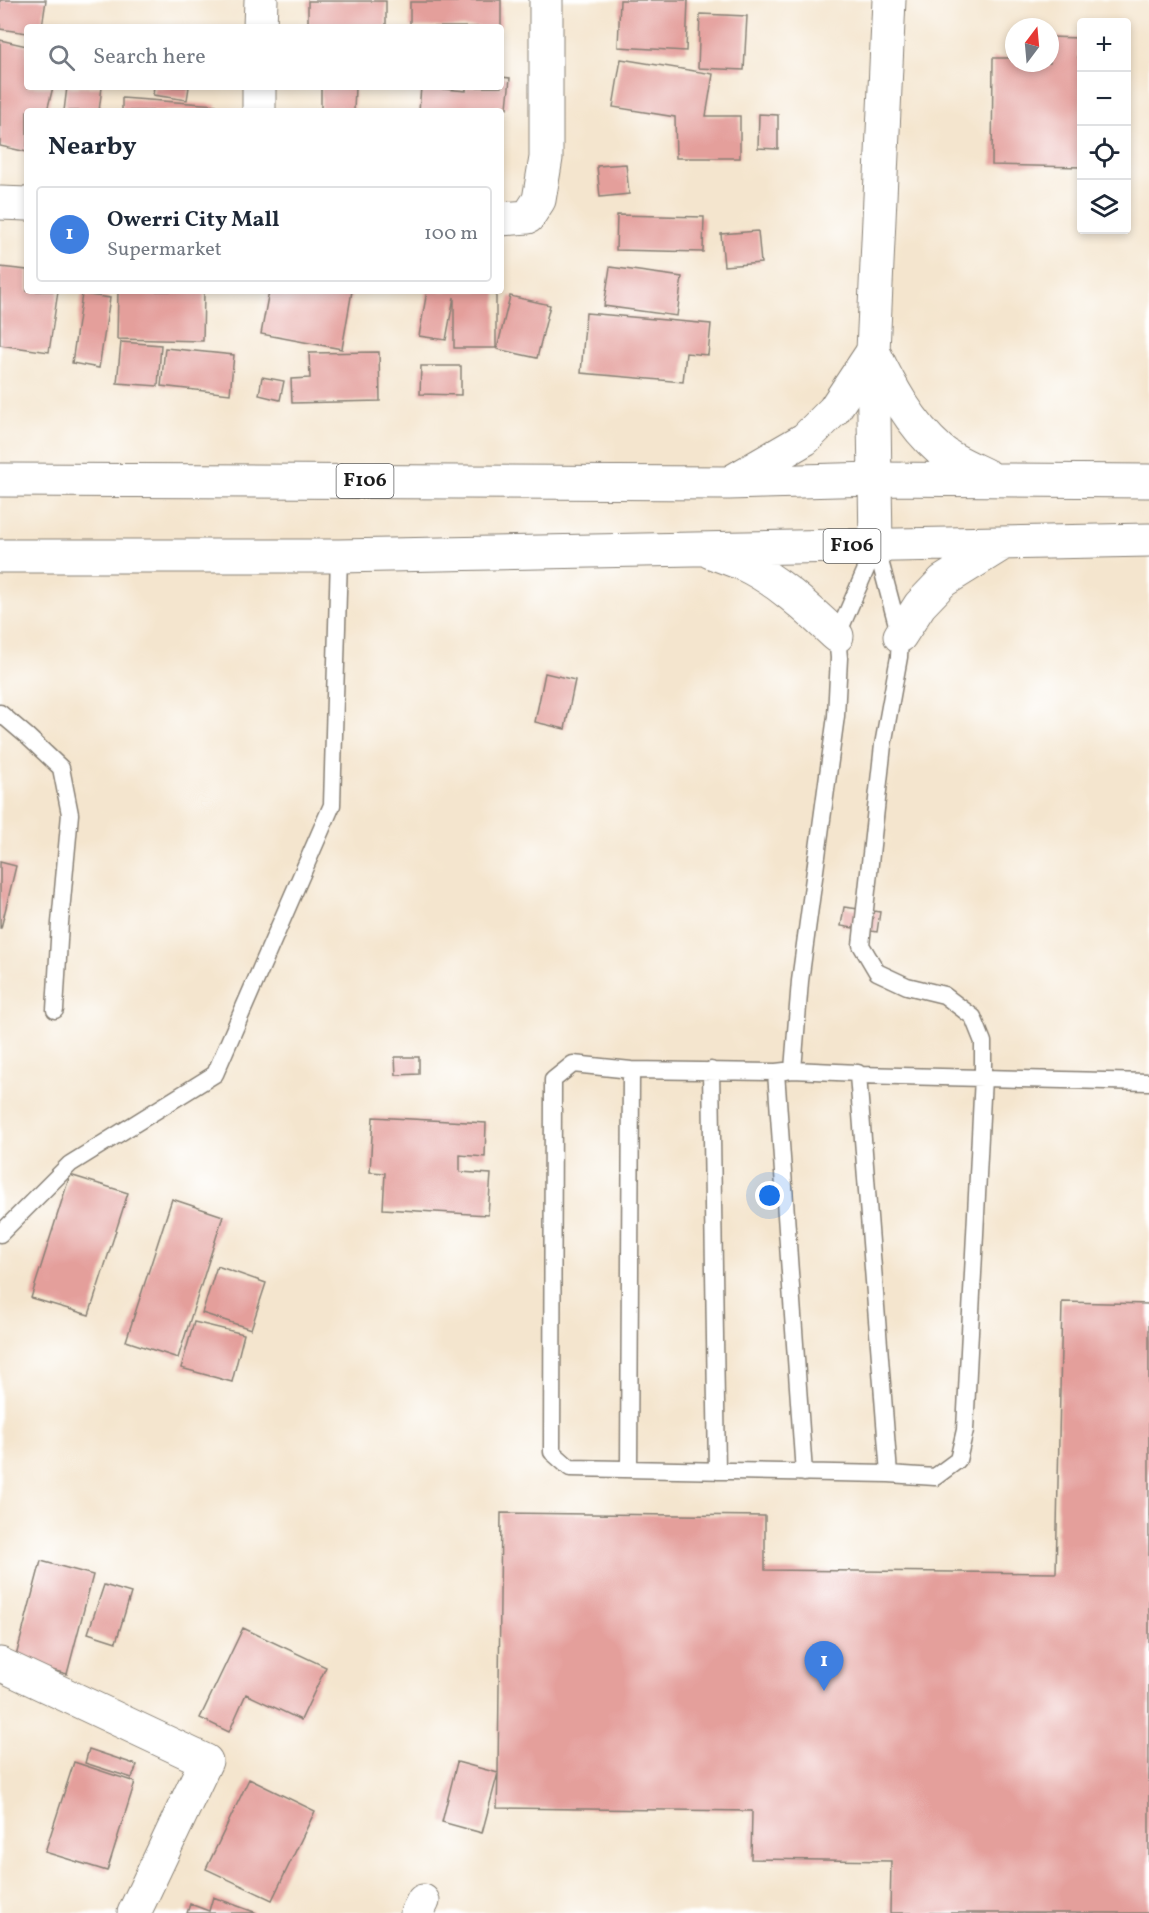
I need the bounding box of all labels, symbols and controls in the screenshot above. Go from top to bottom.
north arrow [1005,18,1059,72]
map controls [1077,18,1131,234]
button: + [1077,18,1131,72]
search box [24,24,504,90]
icon: search [45,41,78,74]
text: Search here [93,42,206,73]
button: − [1077,72,1131,126]
button: locate [1077,126,1131,180]
text: Nearby [48,129,137,165]
button: layers [1077,180,1131,234]
text: Owerri City Mall [107,205,280,236]
text: 1 [65,220,74,248]
text: 100 m [424,220,478,248]
text: Supermarket [107,236,222,264]
road number: F106 [336,464,394,498]
road number: F106 [824,529,880,563]
your location [755,1181,784,1210]
pin: 1 [804,1642,844,1691]

